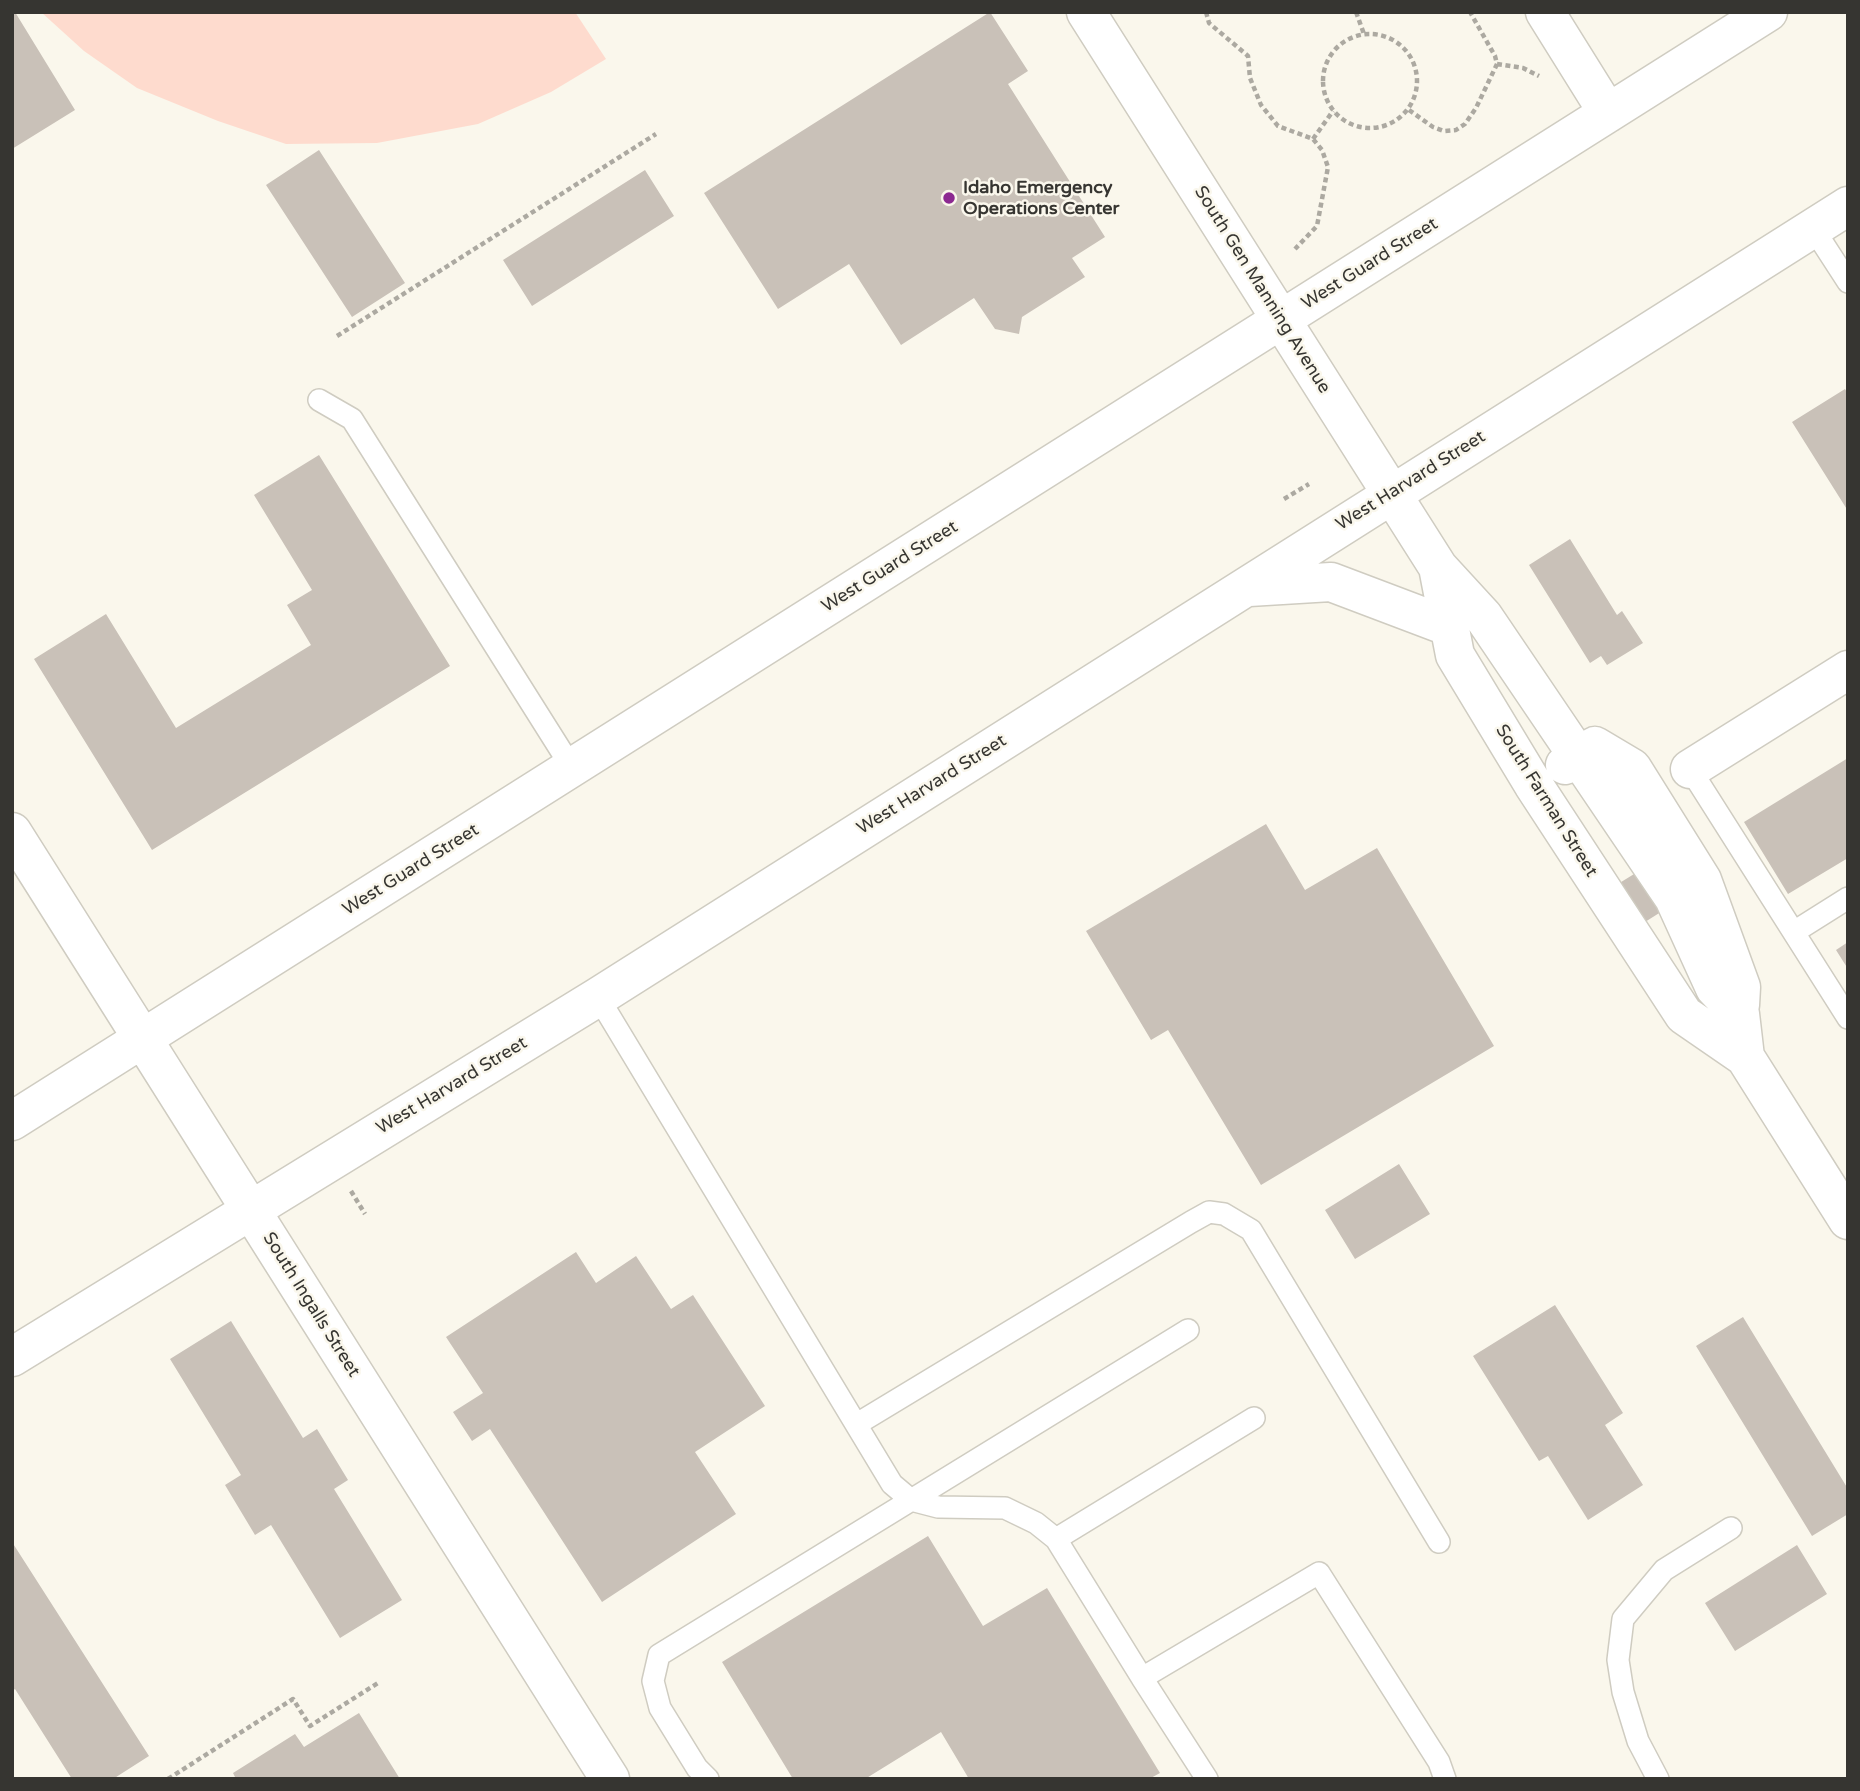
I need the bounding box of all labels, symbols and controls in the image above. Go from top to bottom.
place label: Idaho Emergency Operations Center [963,177,1119,220]
street label: South Gen Manning Avenue [1189,182,1335,398]
marker: Idaho Emergency Operations Center [941,190,957,206]
street label: West Guard Street [1298,213,1442,315]
street label: West Harvard Street [1332,426,1490,536]
street label: West Guard Street [818,516,962,618]
street label: South Farman Street [1490,721,1602,881]
street label: West Harvard Street [853,730,1011,840]
street label: West Guard Street [339,819,483,921]
street label: West Harvard Street [373,1032,531,1140]
street label: South Ingalls Street [258,1229,364,1381]

